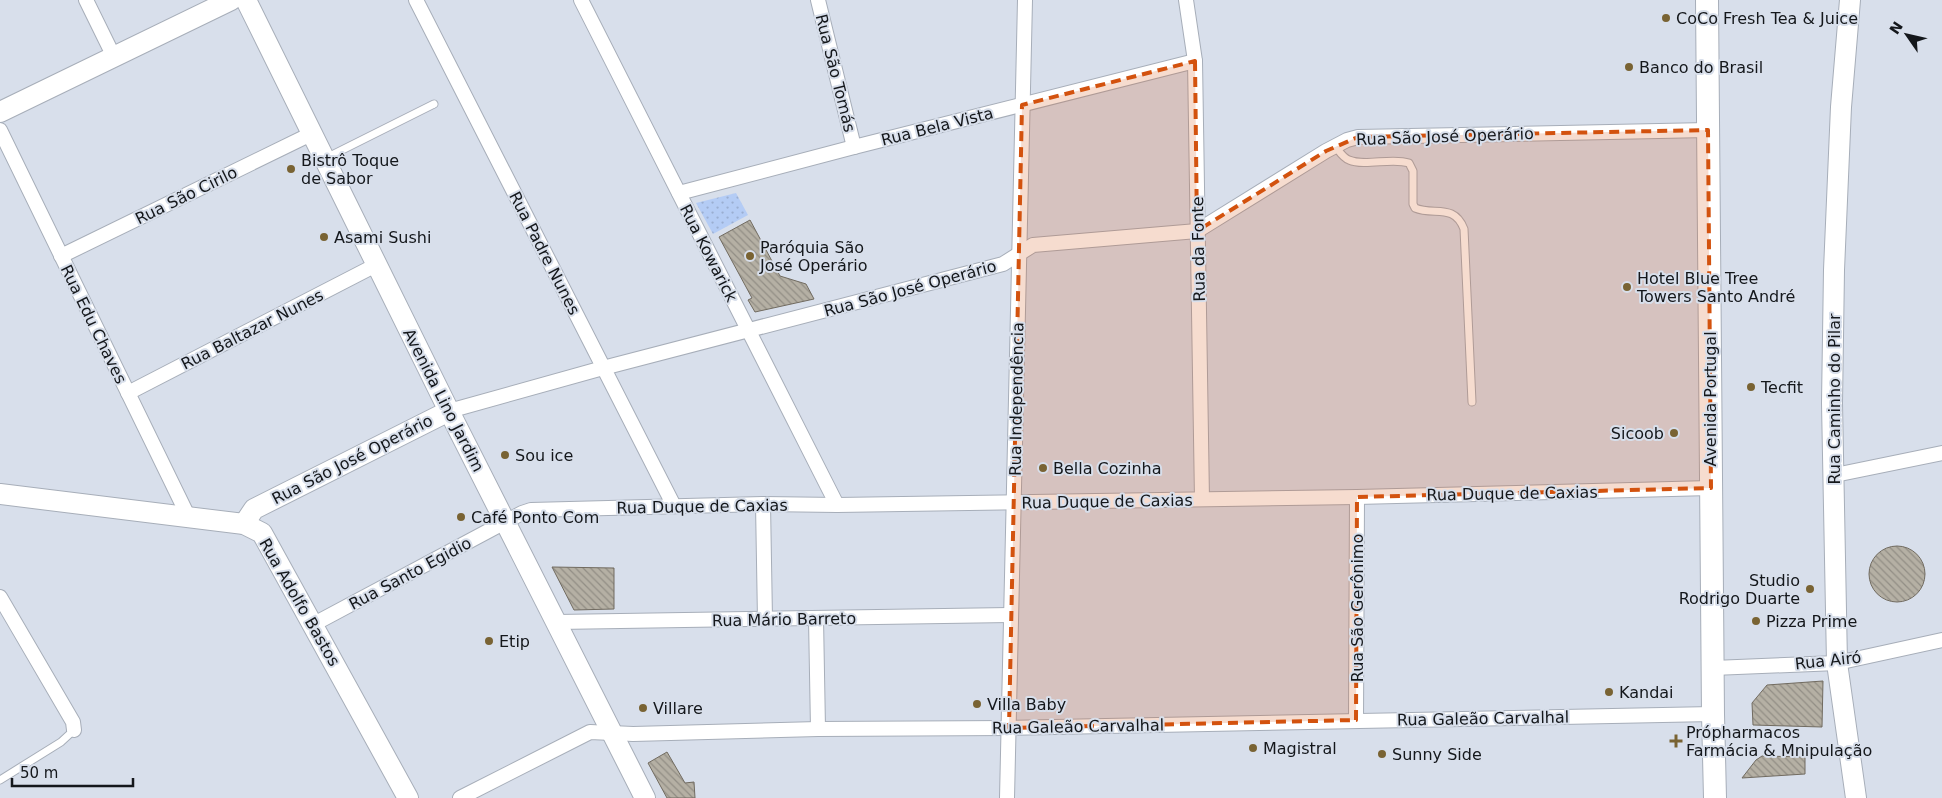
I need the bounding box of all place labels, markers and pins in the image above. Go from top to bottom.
place label: CoCo Fresh Tea & Juice [1676,9,1858,28]
marker: CoCo Fresh Tea & Juice [1660,12,1672,24]
place label: Banco do Brasil [1639,58,1763,77]
marker: Banco do Brasil [1623,61,1635,73]
place label: Bistrô Toque de Sabor [301,151,399,188]
marker: Bistrô Toque de Sabor [285,163,297,175]
place label: Asami Sushi [334,228,431,247]
marker: Asami Sushi [318,231,330,243]
place label: Paróquia São José Operário [759,238,868,275]
marker: Paróquia São José Operário [744,250,756,262]
place label: Hotel Blue Tree Towers Santo André [1636,269,1795,306]
marker: Hotel Blue Tree Towers Santo André [1621,281,1633,293]
place label: Tecfit [1760,378,1803,397]
marker: Tecfit [1745,381,1757,393]
place label: Sicoob [1611,424,1664,443]
marker: Sicoob [1668,427,1680,439]
place label: Sou ice [515,446,573,465]
marker: Sou ice [499,449,511,461]
place label: Bella Cozinha [1053,459,1162,478]
marker: Bella Cozinha [1037,462,1049,474]
place label: Café Ponto Com [471,508,599,527]
marker: Café Ponto Com [455,511,467,523]
place label: Studio Rodrigo Duarte [1679,571,1800,608]
marker: Studio Rodrigo Duarte [1804,583,1816,595]
place label: Pizza Prime [1766,612,1857,631]
marker: Pizza Prime [1750,615,1762,627]
place label: Etip [499,632,530,651]
marker: Etip [483,635,495,647]
place label: Kandai [1619,683,1674,702]
marker: Kandai [1603,686,1615,698]
place label: Villa Baby [987,695,1066,714]
marker: Villa Baby [971,698,983,710]
place label: Villare [653,699,703,718]
marker: Villare [637,702,649,714]
place label: Própharmacos Farmácia & Mnipulação [1686,723,1872,760]
marker: Própharmacos Farmácia & Mnipulação [1670,735,1682,747]
place label: Magistral [1263,739,1337,758]
marker: Magistral [1247,742,1259,754]
place label: Sunny Side [1392,745,1482,764]
marker: Sunny Side [1376,748,1388,760]

